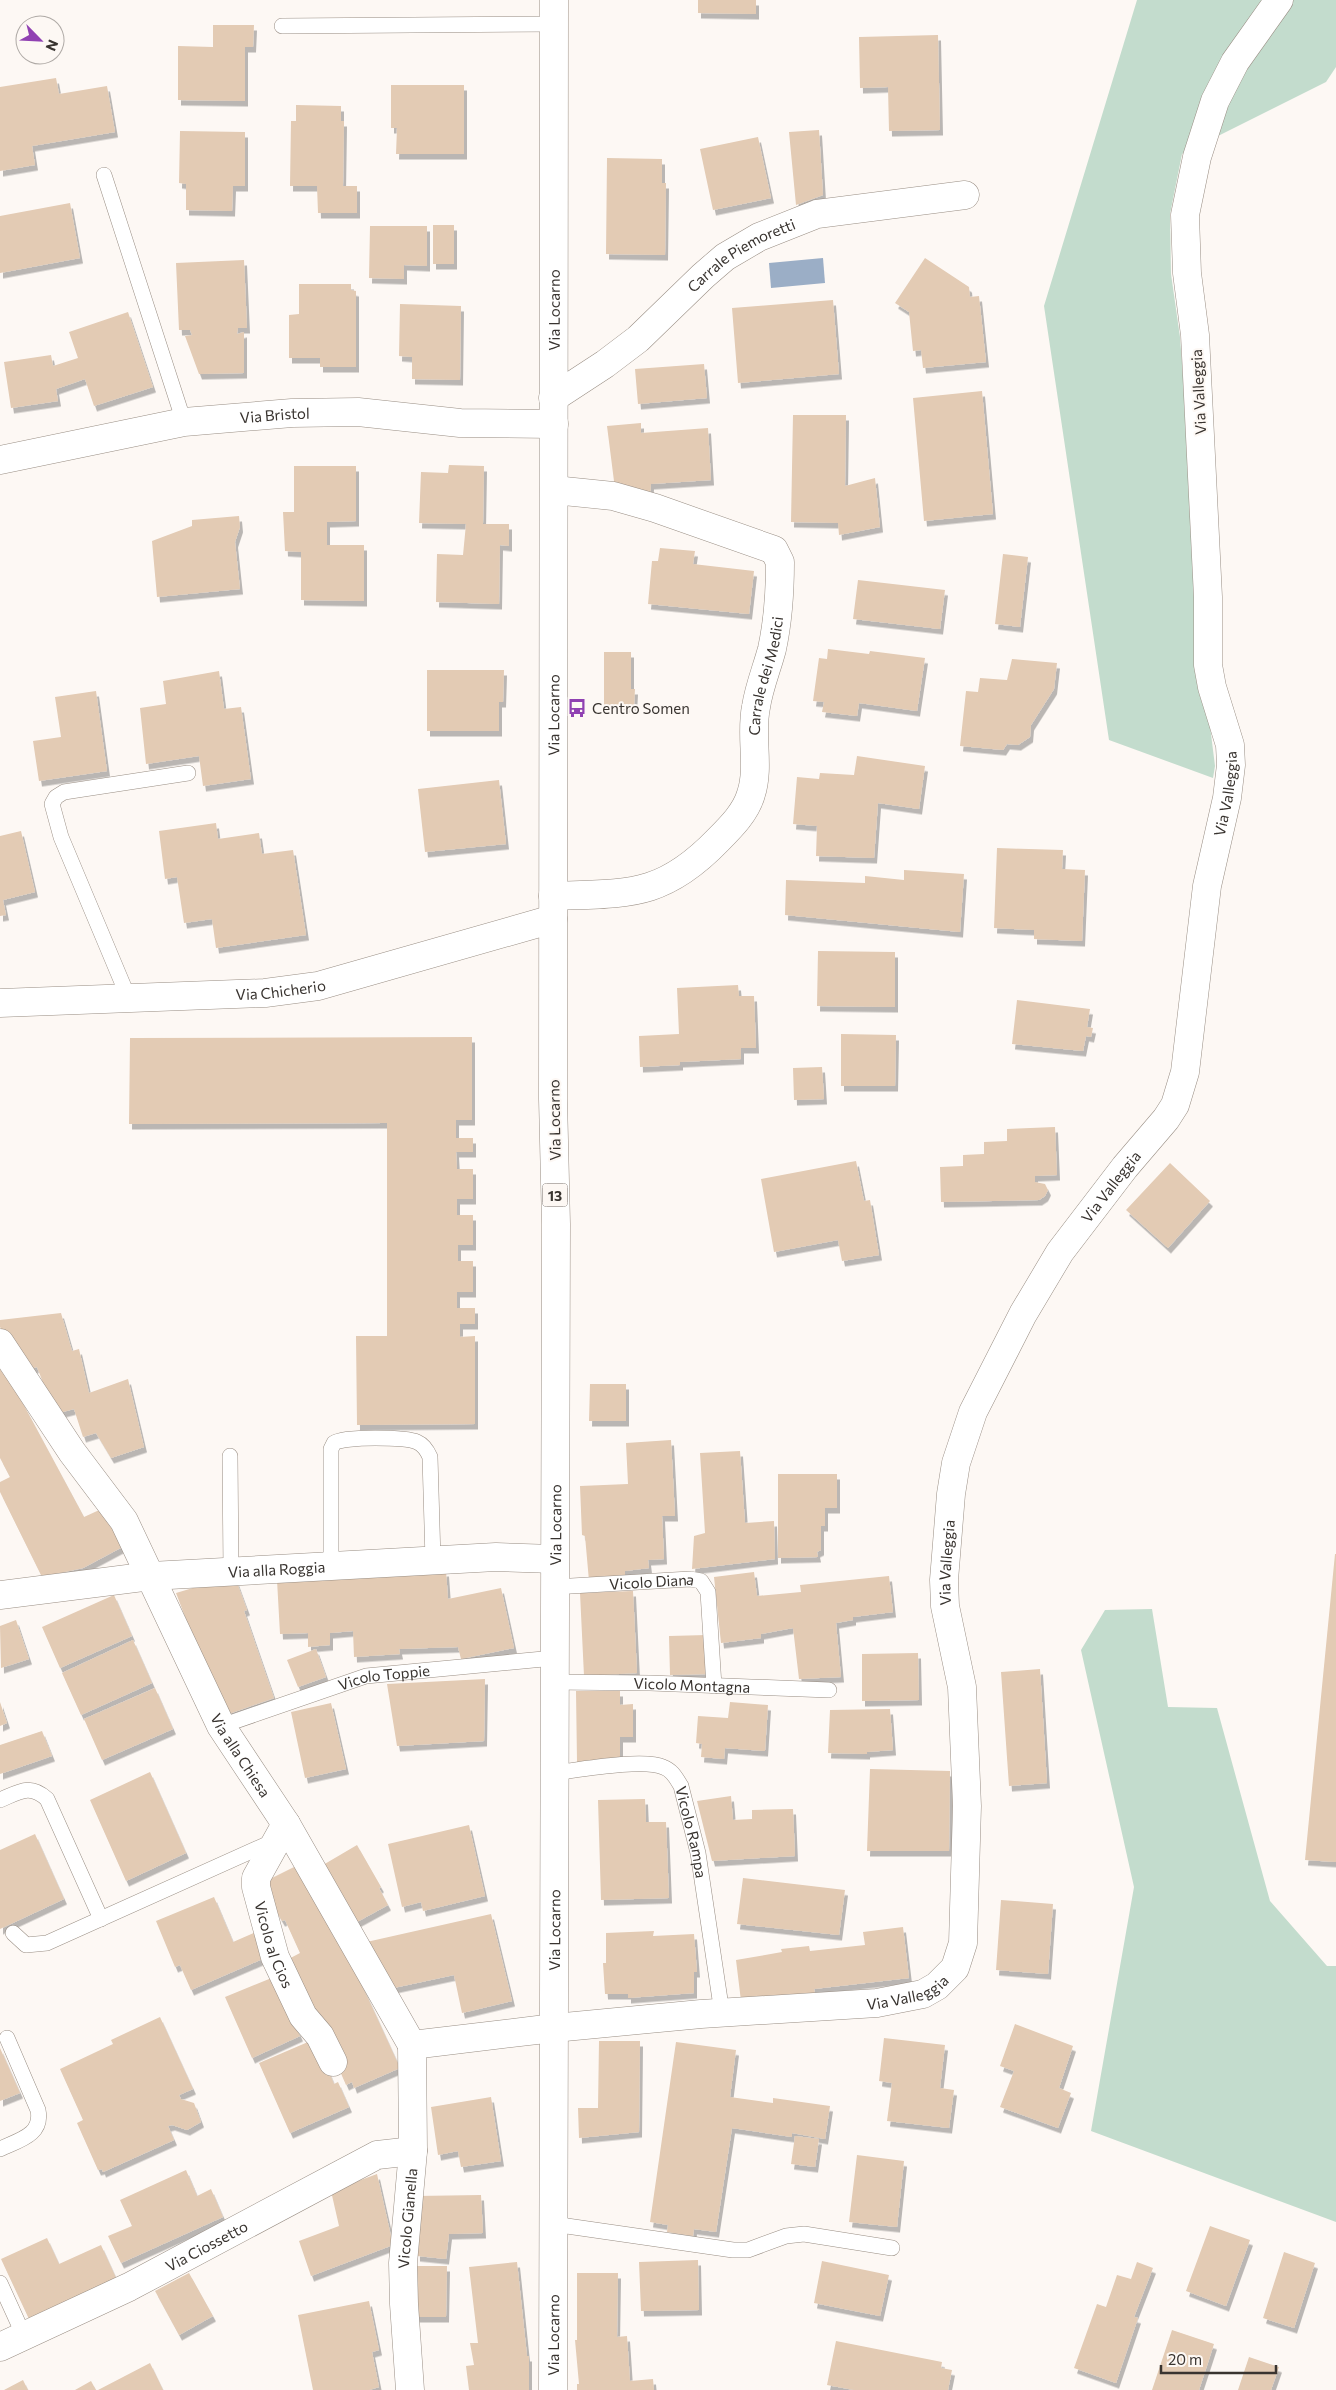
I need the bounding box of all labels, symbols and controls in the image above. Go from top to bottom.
north arrow [15,15,65,65]
text: N [42,37,62,54]
street label: Carrale Piemoretti [683,215,798,296]
street label: Via Locarno [545,269,563,351]
street label: Via Valleggia [1187,349,1209,435]
street label: Via Bristol [239,404,310,426]
street label: Carrale dei Medici [745,615,786,736]
street label: Via Locarno [544,674,562,756]
bus stop icon: Centro Somen [566,697,588,719]
place label: Centro Somen [592,699,690,717]
street label: Via Valleggia [1210,751,1240,838]
street label: Via Chicherio [235,975,328,1003]
street label: Via Locarno [544,1079,564,1161]
street label: Via Valleggia [1077,1147,1144,1226]
road number: 13 [542,1184,568,1206]
street label: Via Locarno [546,1484,564,1566]
street label: Via Valleggia [935,1519,958,1606]
street label: Via alla Roggia [227,1557,326,1581]
street label: Vicolo Diana [609,1570,696,1593]
street label: Vicolo Toppie [336,1661,431,1694]
street label: Vicolo Montagna [634,1674,751,1696]
street label: Via alla Chiesa [207,1710,275,1800]
street label: Vicolo Rampa [672,1784,711,1879]
street label: Via Locarno [545,1889,563,1971]
street label: Vicolo al Cios [251,1899,297,1991]
street label: Via Valleggia [866,1971,952,2013]
street label: Vicolo Gianella [394,2167,420,2269]
street label: Via Ciossetto [162,2217,251,2275]
street label: Via Locarno [544,2294,562,2376]
scale bar [1161,2342,1276,2374]
text: 20 m [1168,2350,1202,2368]

